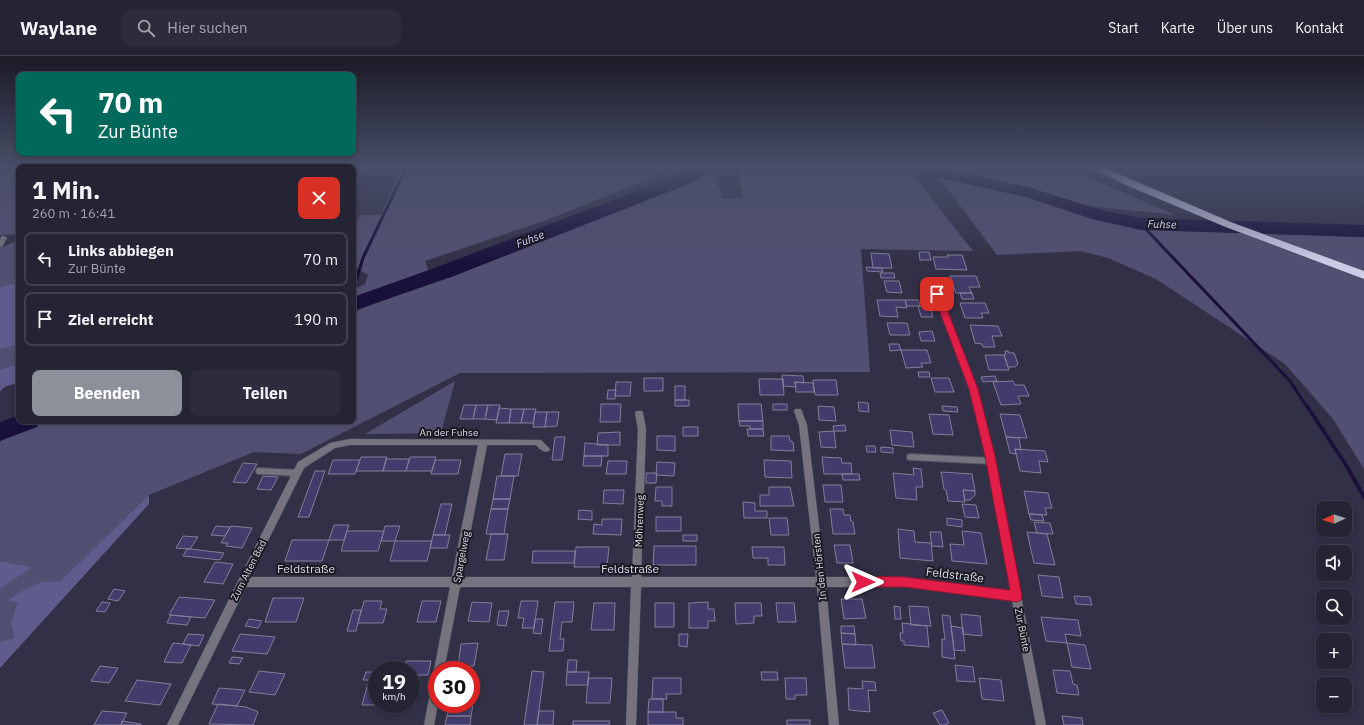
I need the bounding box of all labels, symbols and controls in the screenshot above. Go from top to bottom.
search box [121,10,401,46]
text: Waylane [20,16,97,40]
icon: search [135,17,157,39]
text: Hier suchen [167,18,248,37]
text: Start [1108,19,1139,37]
text: Karte [1161,19,1195,37]
text: Über uns [1217,19,1273,37]
text: Kontakt [1295,19,1344,37]
text: 70 m [98,84,163,121]
icon: left [32,88,84,140]
text: Zur Bünte [98,120,178,143]
text: 1 Min. [32,174,100,206]
button: close [298,177,340,219]
text: 260 m · 16:41 [32,205,115,222]
water label: Fuhse [1147,217,1177,232]
water label: Fuhse [514,227,546,251]
text: Links abbiegen [68,241,174,260]
icon: left [34,248,56,270]
text: 70 m [303,250,338,269]
text: Zur Bünte [68,260,126,277]
pin [920,277,954,311]
icon: arrive [926,283,948,305]
icon: arrive [34,308,56,330]
text: Ziel erreicht [68,310,154,329]
text: 190 m [294,310,338,329]
button: Beenden [32,370,182,416]
button: Teilen [190,370,340,416]
street label: An der Fuhse [420,426,479,439]
street label: Möhrenweg [632,494,647,548]
north arrow [1316,501,1352,537]
map controls [1316,501,1352,713]
street label: Spargelweg [450,530,473,584]
street label: In den Hörsten [810,533,829,601]
street label: Zum Alten Bad [228,538,269,603]
button: sound [1316,545,1352,581]
street label: Feldstraße [277,561,336,576]
street label: Feldstraße [601,561,660,576]
position arrow [842,561,884,603]
street label: Feldstraße [925,564,985,586]
button: search [1316,589,1352,625]
street label: Zur Bünte [1012,607,1033,654]
button: + [1316,633,1352,669]
speed limit sign: 30 [428,661,480,713]
text: 19 [382,668,406,695]
button: − [1316,677,1352,713]
text: km/h [382,690,406,703]

